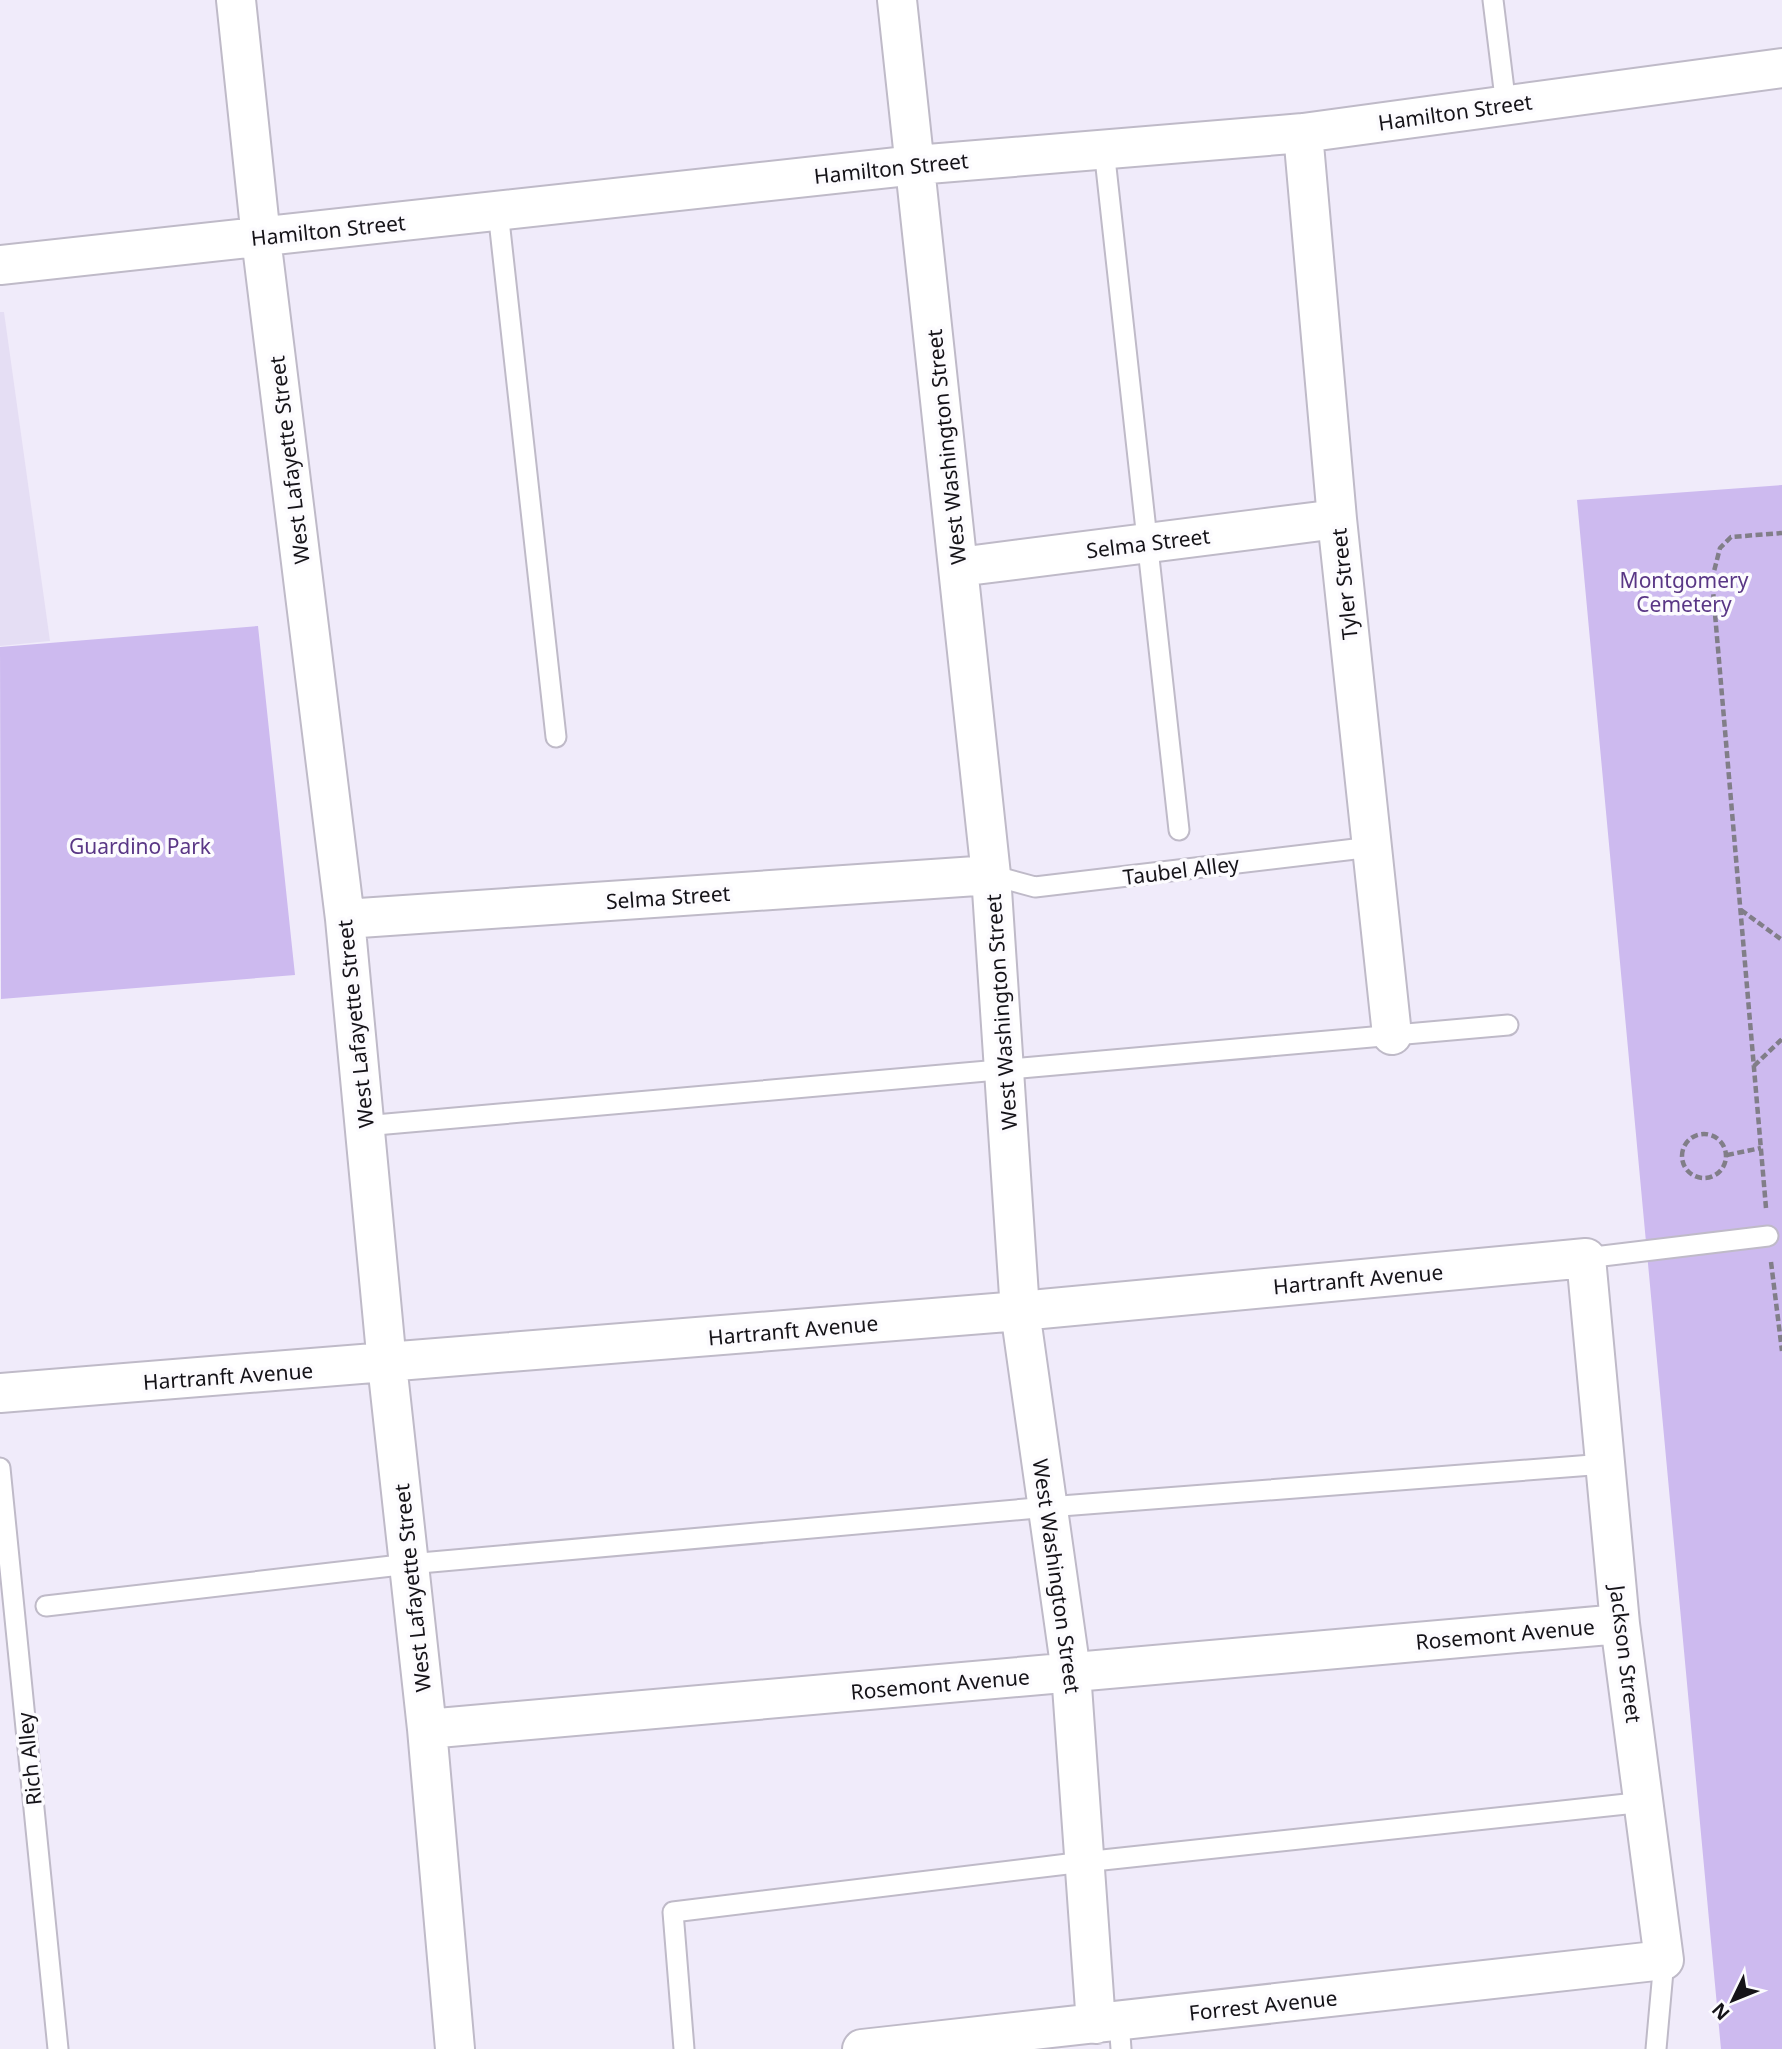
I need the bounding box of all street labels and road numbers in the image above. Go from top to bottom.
street label: Hamilton Street [1376,87,1534,137]
street label: Hamilton Street [812,146,970,190]
street label: Hamilton Street [249,208,407,252]
street label: West Washington Street [920,327,972,566]
street label: West Lafayette Street [262,354,316,566]
street label: Selma Street [1085,521,1212,564]
street label: Tyler Street [1324,526,1364,641]
street label: Taubel Alley [1121,849,1241,891]
street label: Selma Street [605,879,731,915]
street label: West Washington Street [979,893,1023,1131]
street label: West Lafayette Street [330,918,380,1130]
street label: Hartranft Avenue [1272,1258,1444,1300]
street label: Hartranft Avenue [707,1309,879,1351]
street label: Hartranft Avenue [142,1356,314,1396]
street label: West Washington Street [1027,1457,1087,1696]
street label: West Lafayette Street [387,1482,437,1694]
street label: Jackson Street [1603,1581,1648,1725]
street label: Rosemont Avenue [1414,1612,1596,1656]
street label: Rosemont Avenue [849,1662,1031,1706]
street label: Rich Alley [10,1711,48,1807]
street label: Forrest Avenue [1187,1983,1339,2027]

